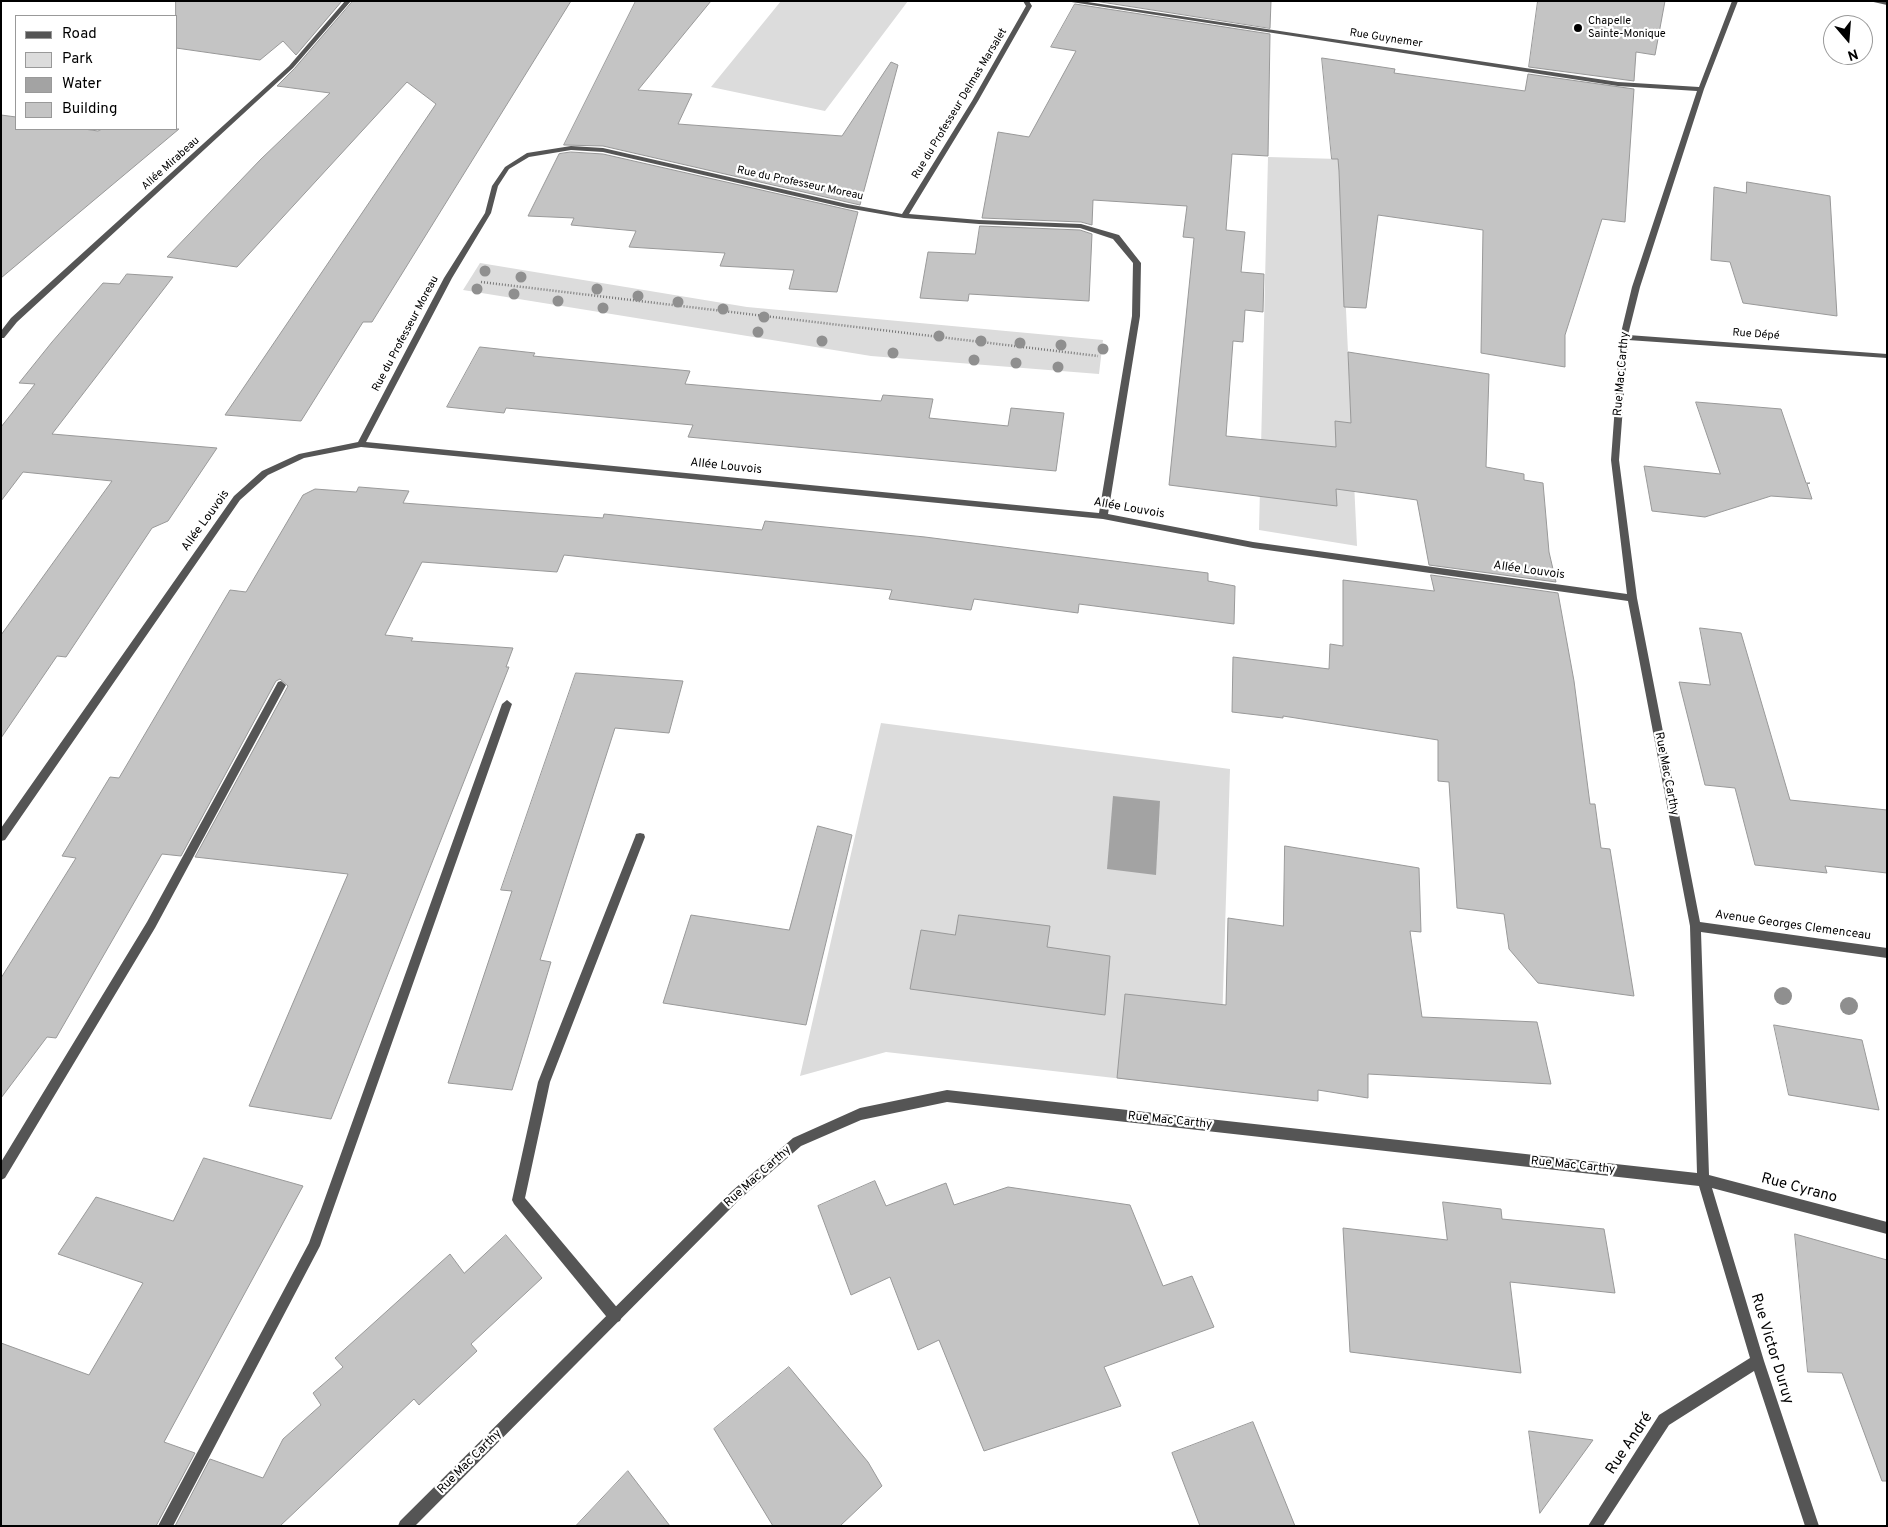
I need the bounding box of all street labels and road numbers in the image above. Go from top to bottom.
street label: Rue du Professeur Delmas Marsalet [910,26,1010,182]
street label: Rue Guynemer [1349,27,1423,51]
street label: Allée Mirabeau [139,135,203,193]
street label: Rue du Professeur Moreau [736,164,864,204]
street label: Rue du Professeur Moreau [370,274,442,394]
street label: Rue Dépé [1732,327,1780,343]
street label: Rue Mac Carthy [1611,331,1633,417]
street label: Allée Louvois [689,456,763,478]
street label: Allée Louvois [179,488,233,554]
street label: Allée Louvois [1092,496,1166,522]
street label: Allée Louvois [1492,559,1566,583]
street label: Rue Mac Carthy [1651,731,1681,817]
street label: Avenue Georges Clemenceau [1714,908,1872,944]
street label: Rue Mac Carthy [1127,1109,1213,1133]
street label: Rue Mac Carthy [722,1143,794,1211]
street label: Rue Mac Carthy [1530,1154,1616,1178]
street label: Rue Cyrano [1759,1170,1839,1208]
street label: Rue Victor Duruy [1746,1291,1796,1407]
street label: Rue André [1603,1410,1657,1478]
street label: Rue Mac Carthy [435,1427,505,1497]

